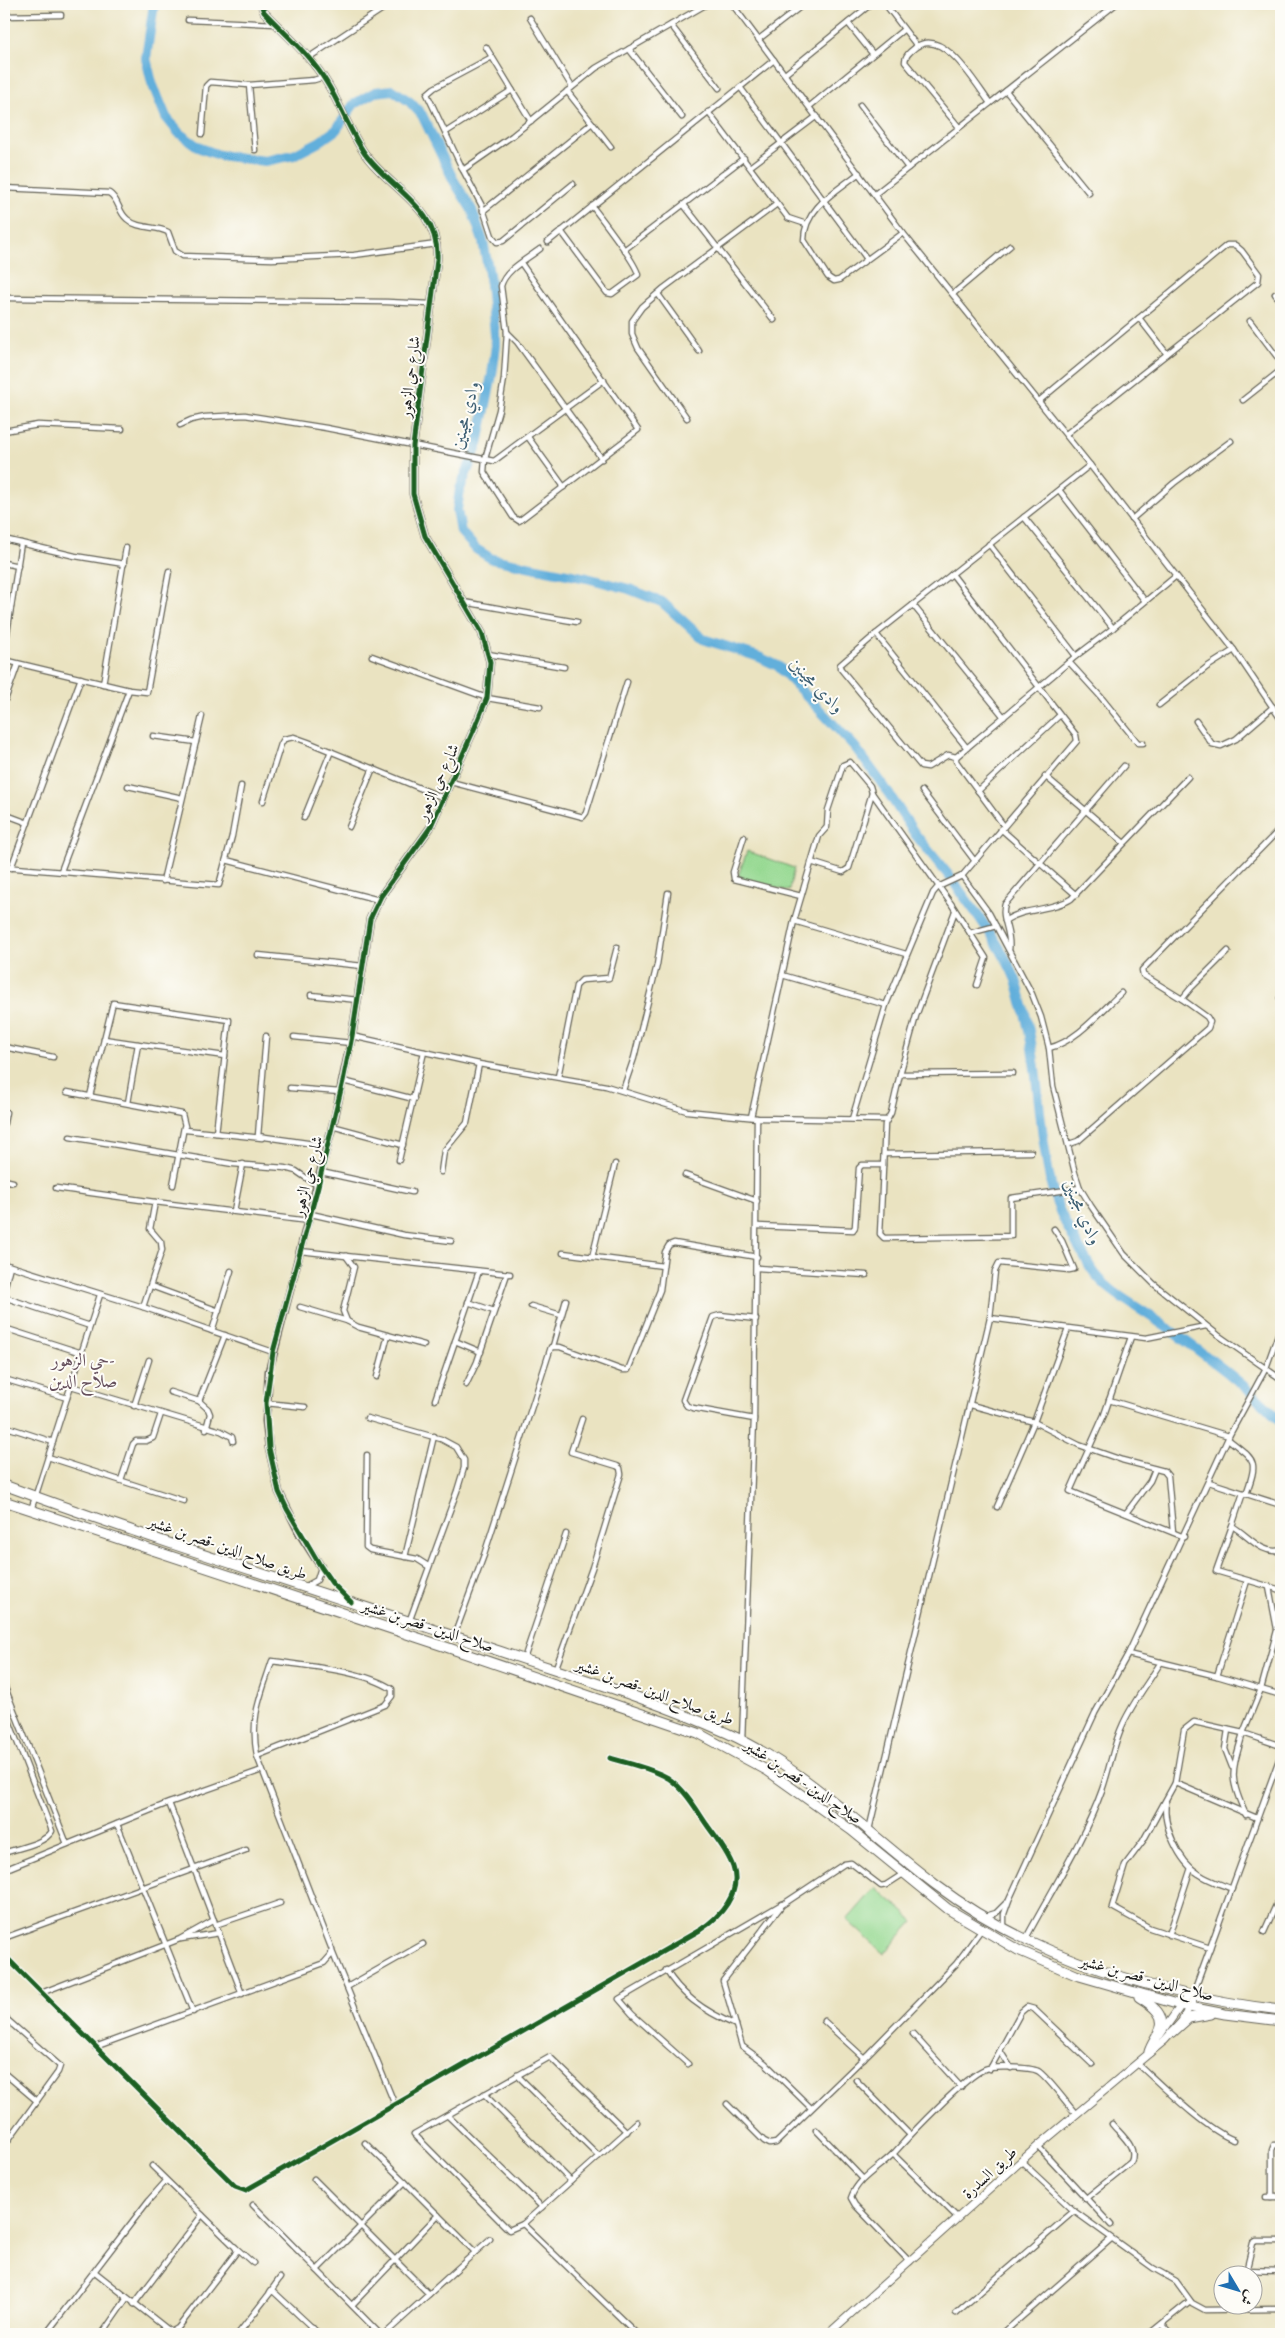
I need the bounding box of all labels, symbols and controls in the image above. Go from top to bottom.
street label: شارع حي الزهور [394,335,428,422]
water label: وادي مجينين [445,378,488,453]
water label: وادي مجينين [782,651,850,721]
street label: شارع حي الزهور [410,740,467,827]
street label: شارع حي الزهور [287,1134,331,1221]
water label: وادي مجينين [1055,1175,1108,1250]
district label: حي الزهور- صلاح الدين [49,1348,117,1397]
street label: طريق صلاح الدين -قصر بن غشير [143,1510,310,1588]
street label: صلاح الدين - قصر بن غشير [356,1594,496,1660]
street label: طريق صلاح الدين -قصر بن غشير [570,1652,737,1734]
street label: صلاح الدين - قصر بن غشير [737,1733,866,1832]
street label: صلاح الدين - قصر بن غشير [1075,1949,1216,2009]
street label: طريق السدرة [957,2142,1021,2203]
north arrow [1212,2266,1262,2316]
text: ش [1237,2287,1260,2309]

